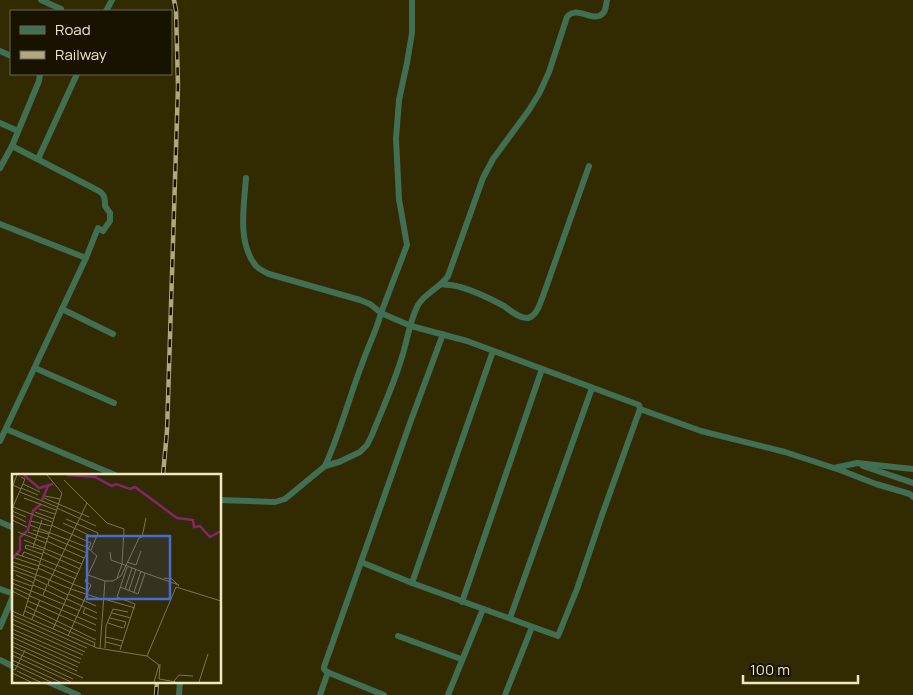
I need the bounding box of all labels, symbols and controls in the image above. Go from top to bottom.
legend [10,10,172,75]
text: Road [55,19,91,40]
text: Railway [55,44,107,65]
inset map [12,474,221,682]
scale bar [743,652,858,684]
text: 100 m [750,659,790,680]

